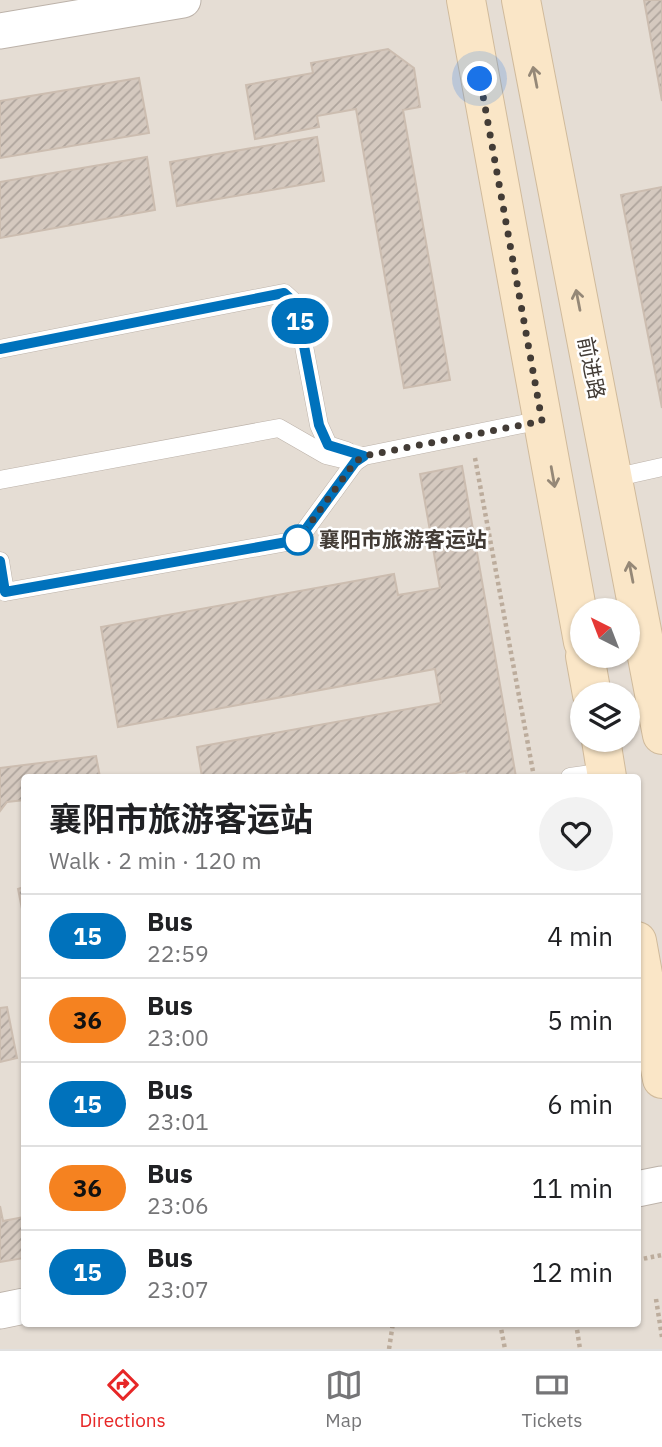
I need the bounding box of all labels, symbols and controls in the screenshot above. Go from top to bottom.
your location [462,61,497,96]
one-way arrow [528,66,542,89]
one-way arrow [571,289,585,312]
line badge: 15 [268,298,332,344]
text: 15 [286,305,314,337]
street label: 前进路 [572,334,612,401]
one-way arrow [546,465,560,488]
marker: 襄阳市旅游客运站 [283,525,313,555]
place label: 襄阳市旅游客运站 [319,525,487,553]
one-way arrow [623,561,637,584]
north arrow [570,598,640,668]
map controls [570,598,640,752]
button: layers [570,682,640,752]
text: 襄阳市旅游客运站 [49,797,313,840]
button: heart [539,797,613,871]
text: Walk · 2 min · 120 m [49,845,262,875]
text: Bus [147,904,193,938]
text: 4 min [547,919,613,953]
text: 15 [73,920,102,952]
text: 22:59 [147,938,209,968]
text: Bus [147,988,193,1022]
text: 5 min [547,1003,613,1037]
text: 36 [73,1004,102,1036]
text: 23:00 [147,1022,209,1052]
text: Bus [147,1072,193,1106]
text: 6 min [547,1087,613,1121]
text: 15 [73,1088,102,1120]
text: 23:01 [147,1106,209,1136]
text: Bus [147,1156,193,1190]
text: 11 min [532,1171,613,1205]
text: 36 [73,1172,102,1204]
text: 23:06 [147,1190,209,1220]
text: Bus [147,1240,193,1274]
text: 12 min [532,1255,613,1289]
text: 15 [73,1256,102,1288]
text: 23:07 [147,1274,209,1304]
tab: Directions [79,1366,166,1432]
tab: Map [325,1366,363,1432]
tab: Tickets [521,1366,583,1432]

